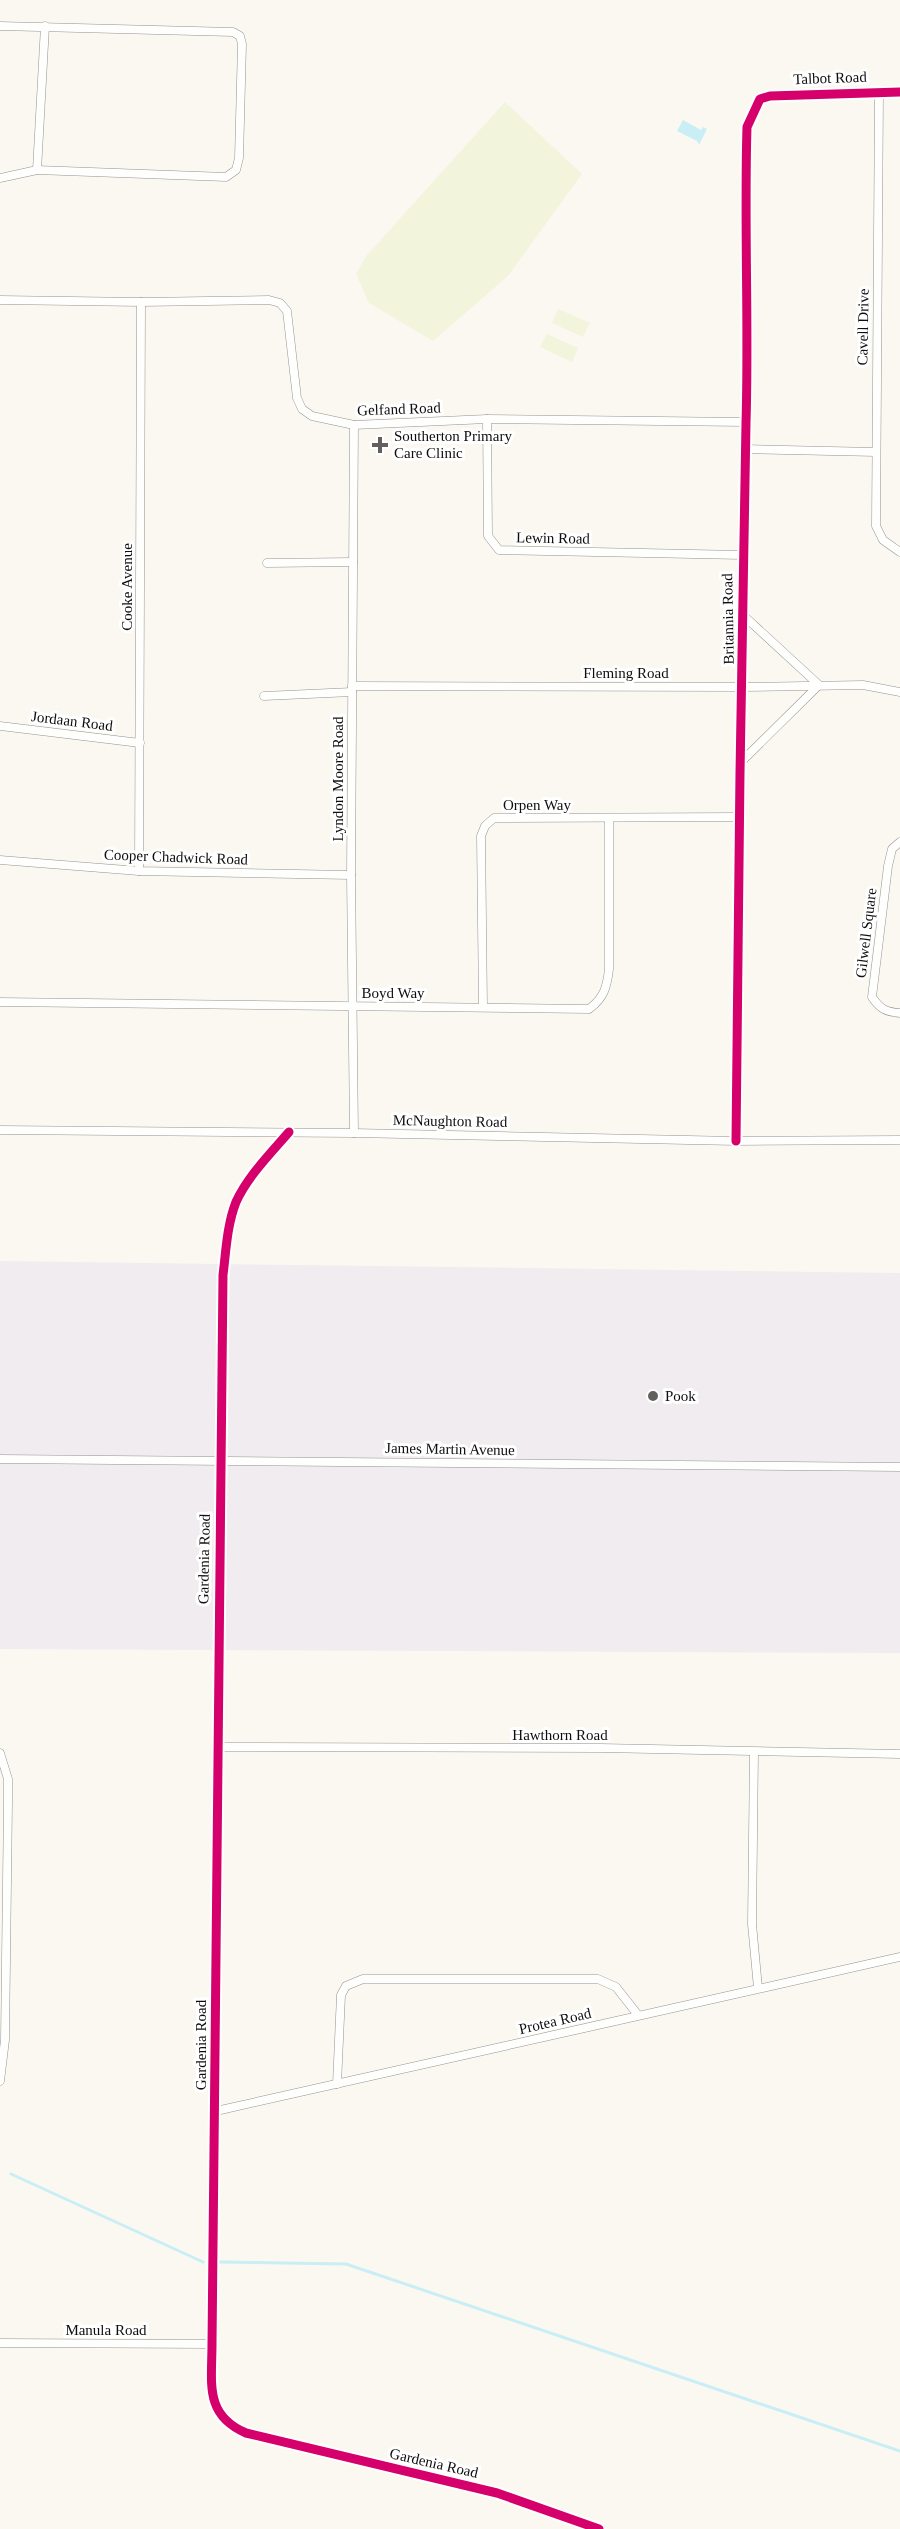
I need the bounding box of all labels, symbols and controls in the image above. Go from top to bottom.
street label: Talbot Road [793,69,868,87]
street label: Cavell Drive [854,288,872,366]
street label: Gelfand Road [357,400,442,418]
place label: Southerton Primary Care Clinic [394,428,512,461]
marker: Southerton Primary Care Clinic [371,436,389,454]
street label: Lewin Road [516,529,590,547]
street label: Cooke Avenue [119,543,135,631]
street label: Britannia Road [719,573,737,665]
street label: Fleming Road [583,665,669,681]
street label: Jordaan Road [30,708,114,734]
street label: Lyndon Moore Road [330,716,346,842]
street label: Orpen Way [503,797,572,813]
street label: Cooper Chadwick Road [104,846,249,868]
street label: Gilwell Square [853,887,879,979]
street label: Boyd Way [361,985,425,1001]
street label: McNaughton Road [393,1112,508,1130]
place label: Pook [665,1388,696,1404]
marker: Pook [646,1389,660,1403]
street label: James Martin Avenue [385,1440,515,1458]
street label: Gardenia Road [195,1513,213,1604]
street label: Hawthorn Road [512,1727,608,1743]
street label: Gardenia Road [193,1999,209,2090]
street label: Protea Road [517,2005,593,2037]
street label: Manula Road [65,2322,147,2338]
street label: Gardenia Road [388,2445,480,2481]

